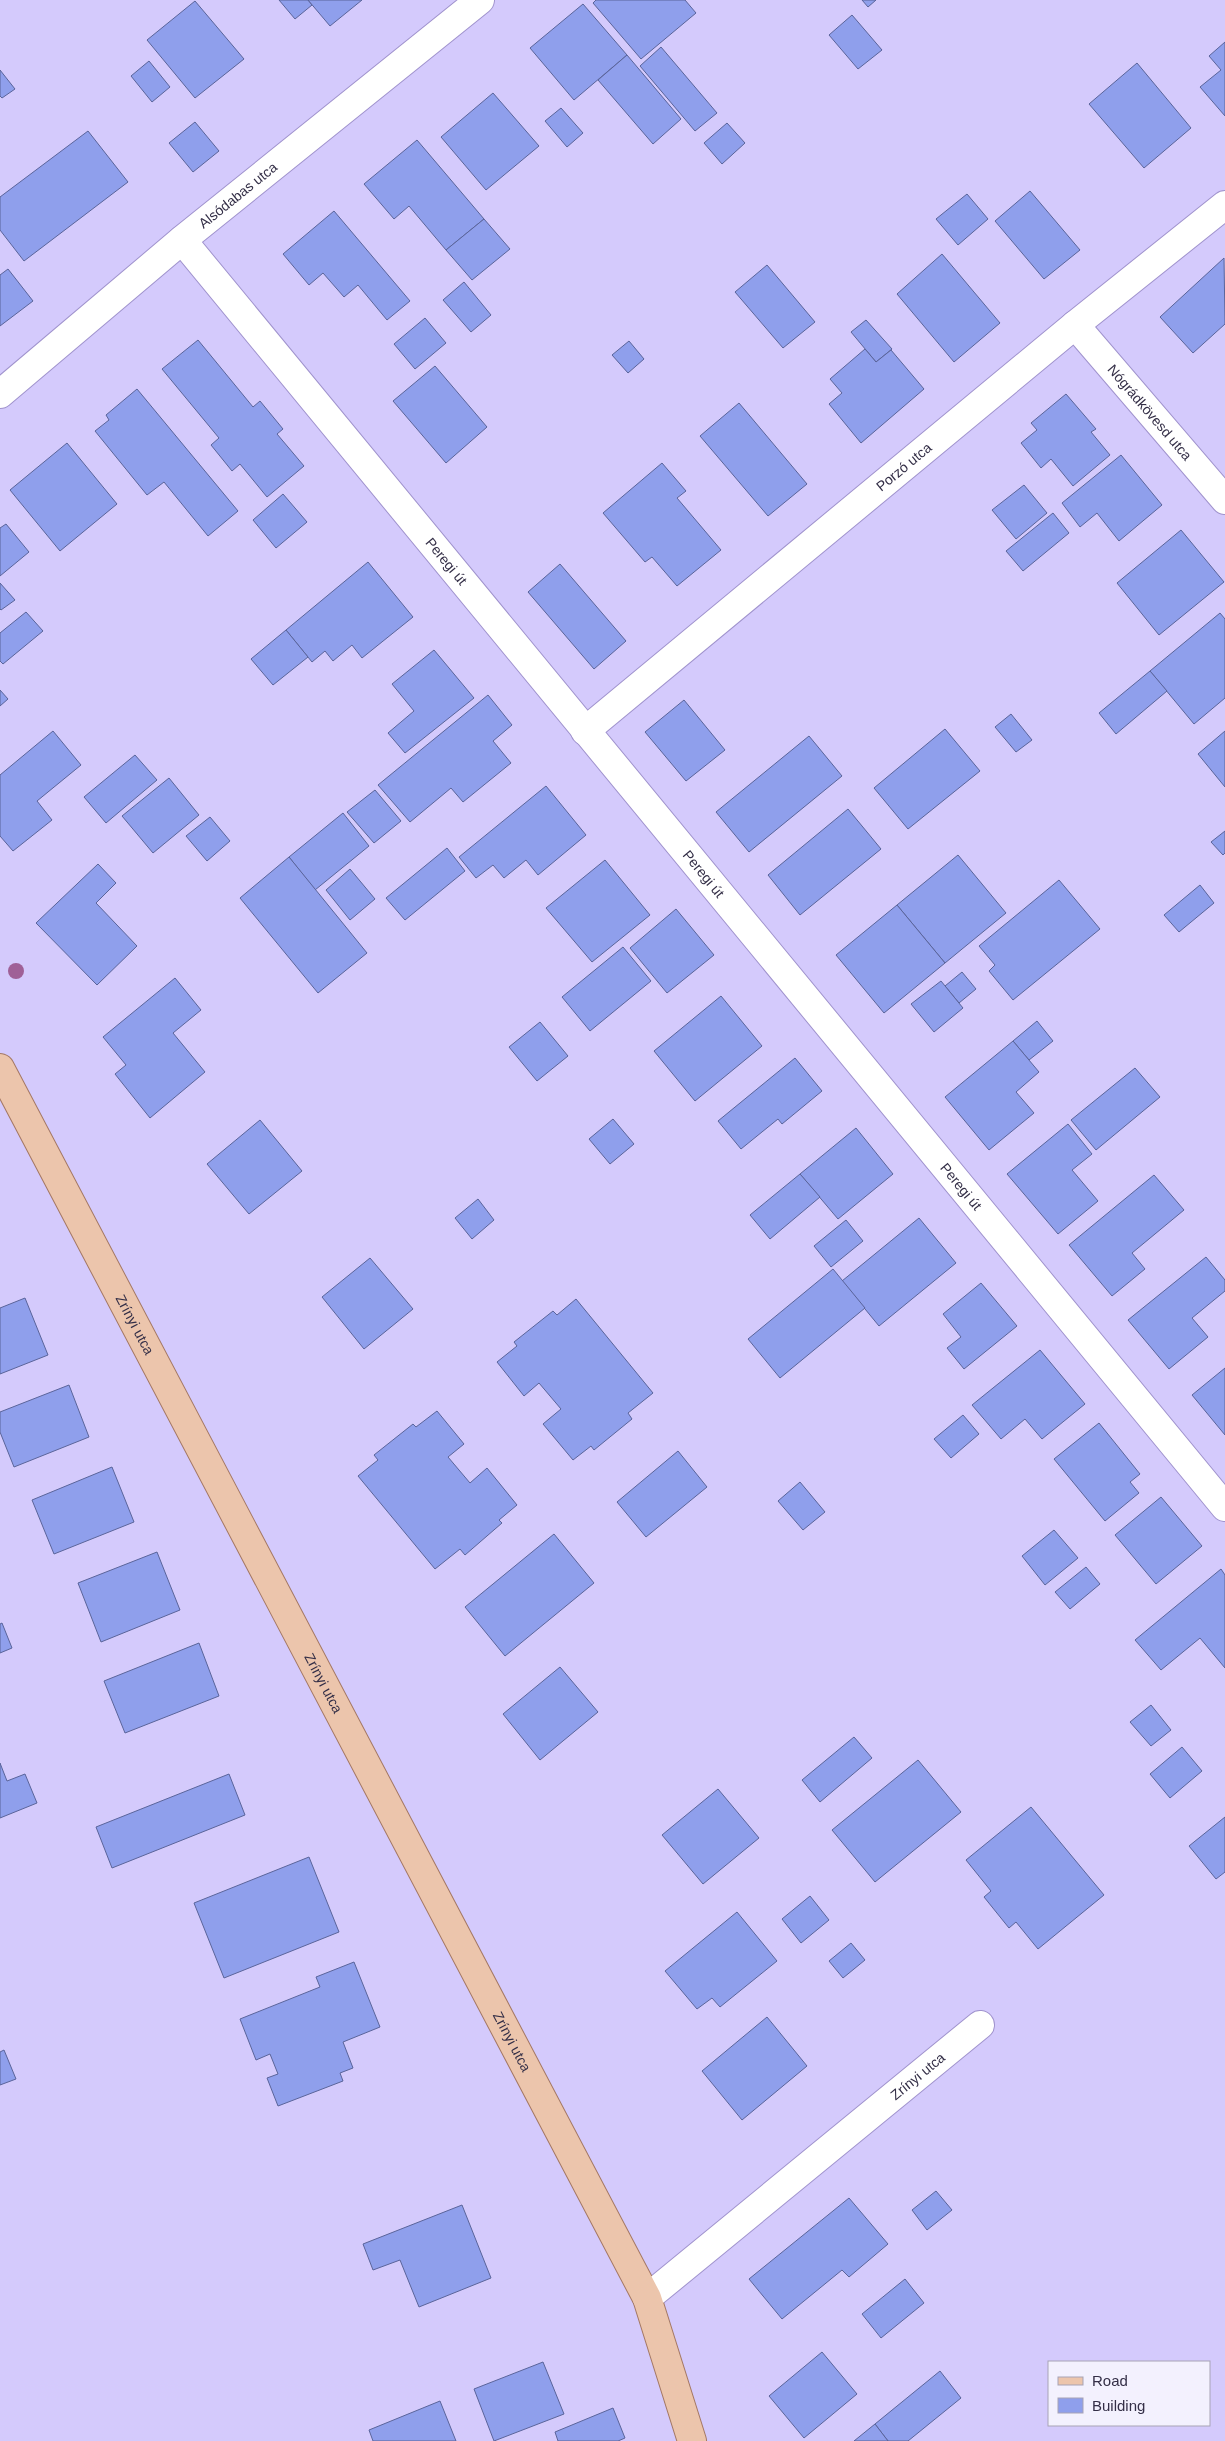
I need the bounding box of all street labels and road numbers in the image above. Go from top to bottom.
street label: Alsódabas utca [195,159,280,231]
street label: Nógrádkövesd utca [1104,361,1195,464]
street label: Porzó utca [873,439,935,494]
street label: Peregi út [422,534,470,588]
street label: Peregi út [680,847,728,901]
street label: Peregi út [937,1160,985,1213]
street label: Zrínyi utca [113,1292,157,1358]
street label: Zrínyi utca [301,1650,346,1716]
street label: Zrínyi utca [490,2009,534,2074]
street label: Zrínyi utca [887,2049,948,2103]

